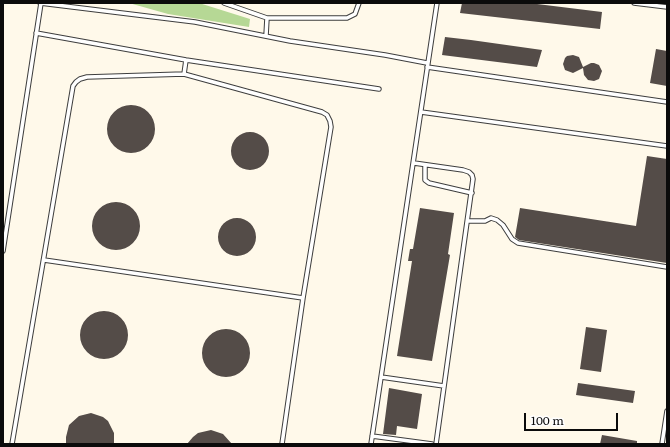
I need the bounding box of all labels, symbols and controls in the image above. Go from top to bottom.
scale bar [526,405,620,431]
text: 100 m [531,411,564,429]

